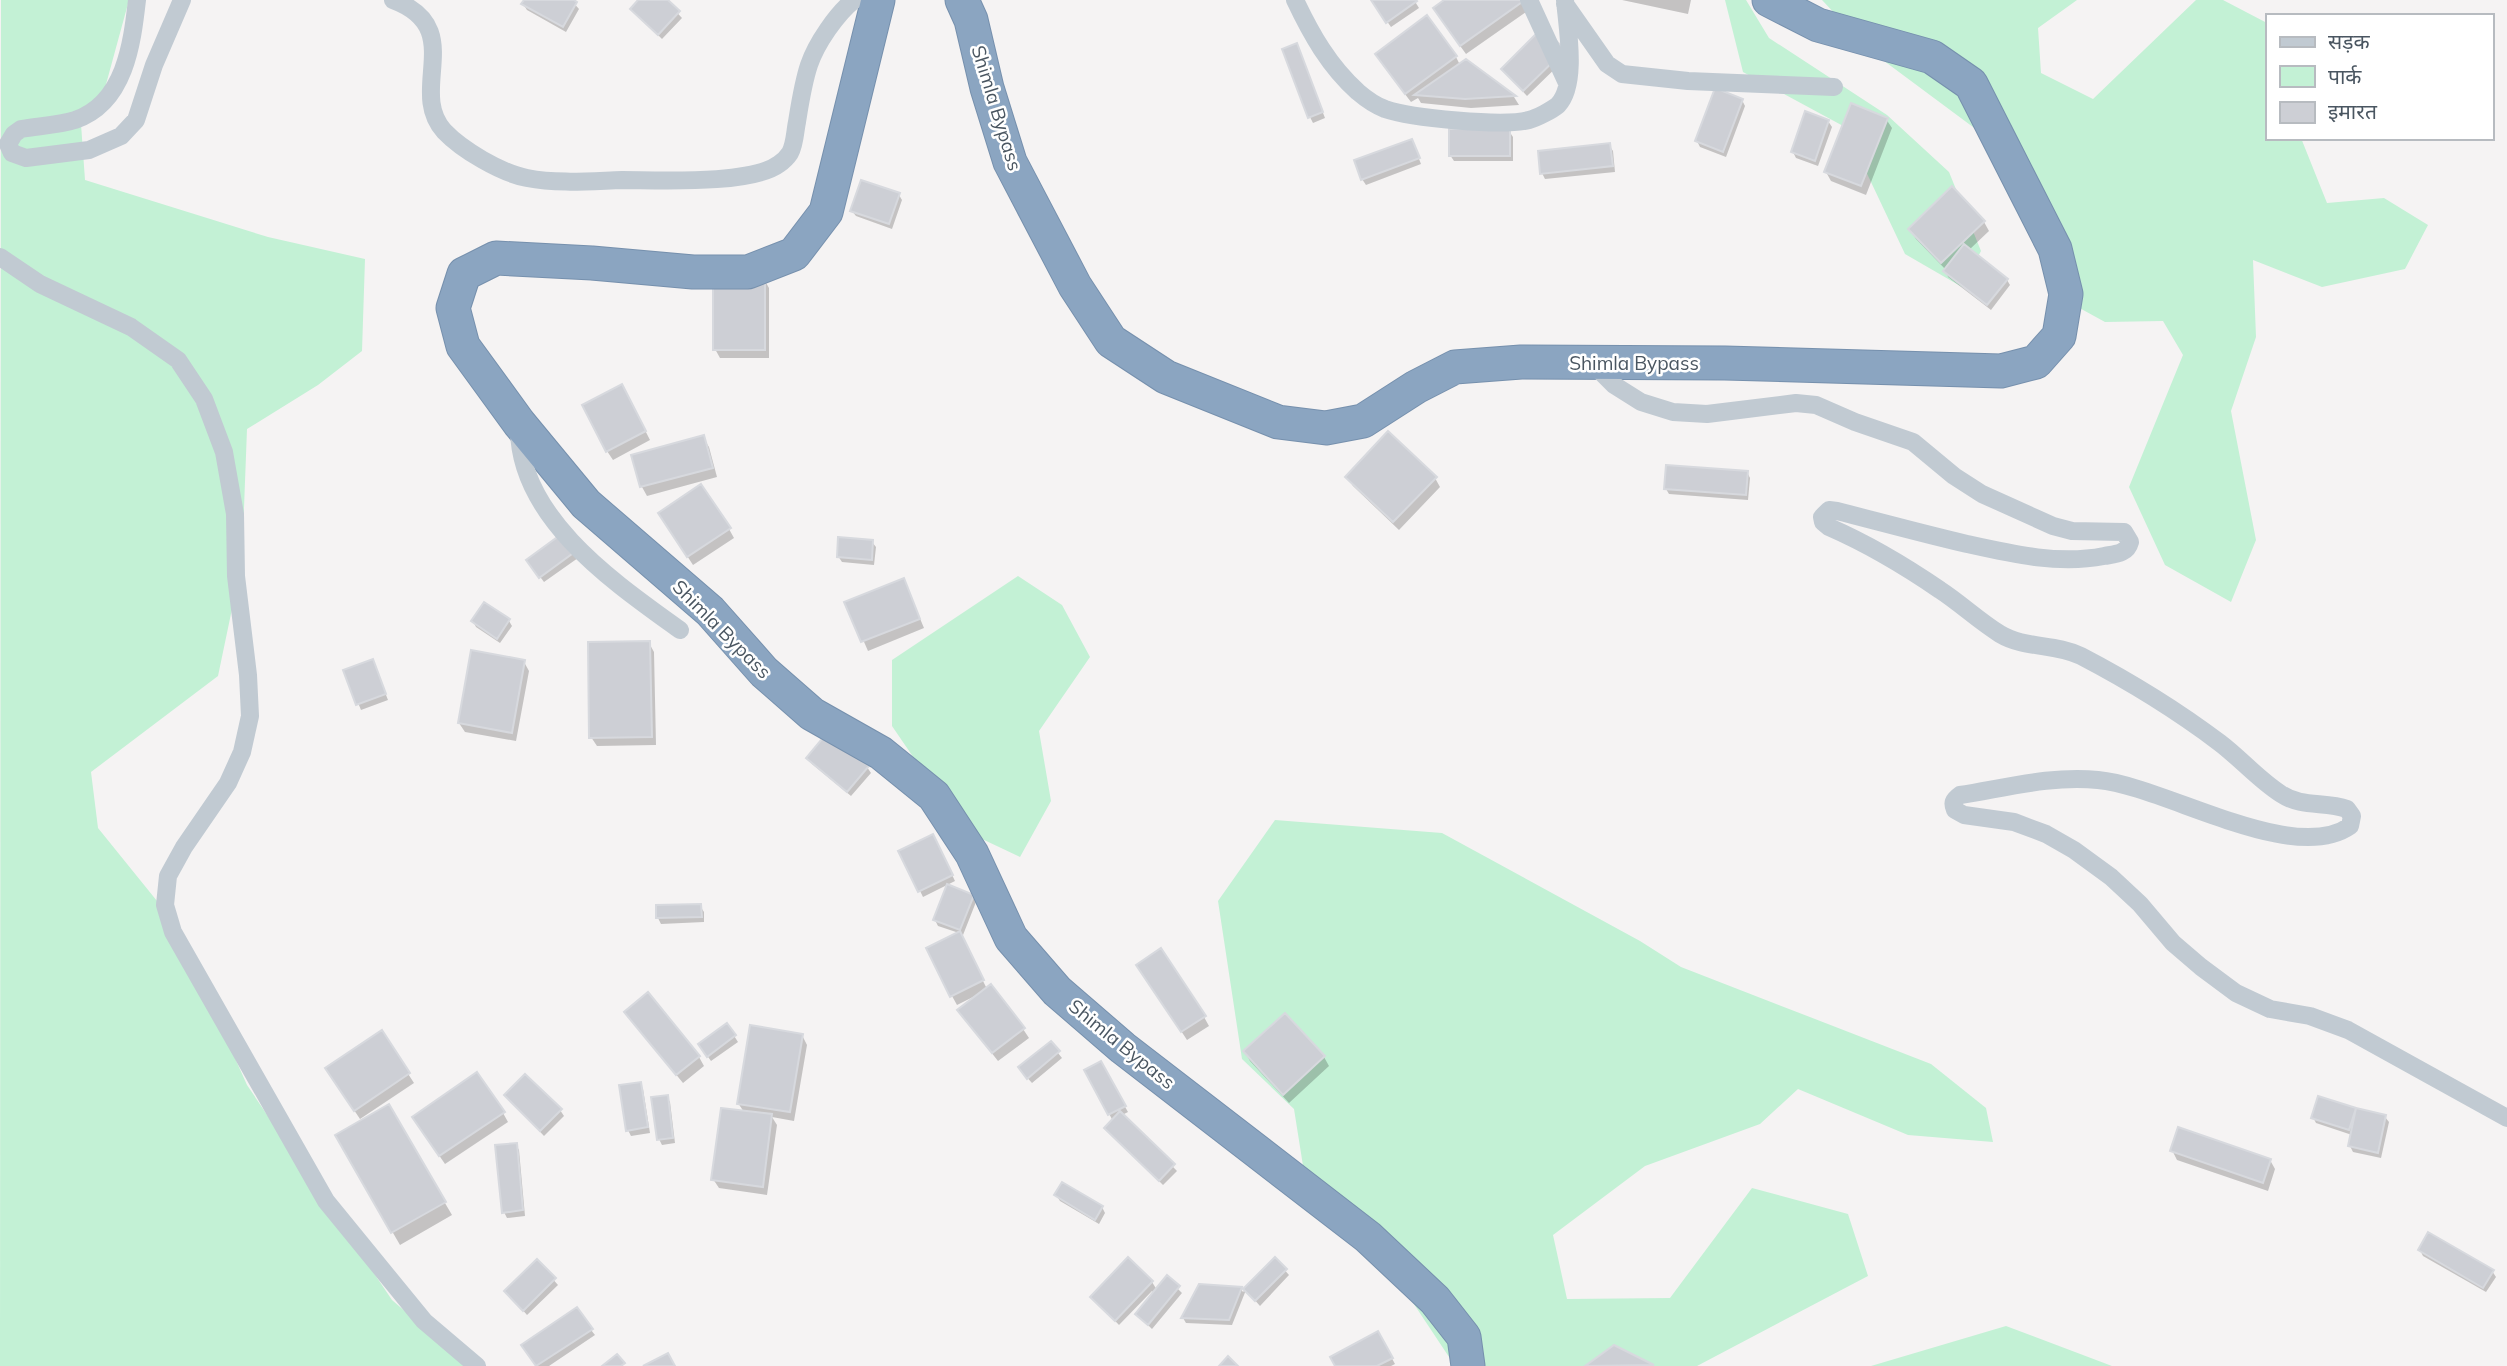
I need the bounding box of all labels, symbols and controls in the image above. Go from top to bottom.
legend [2266,14,2493,140]
text: सड़क [2328,28,2370,54]
street label: Shimla Bypass [967,42,1027,174]
text: पार्क [2328,63,2362,89]
text: इमारत [2328,98,2378,124]
street label: Shimla Bypass [1569,351,1699,375]
street label: Shimla Bypass [668,575,776,683]
street label: Shimla Bypass [1064,994,1180,1094]

